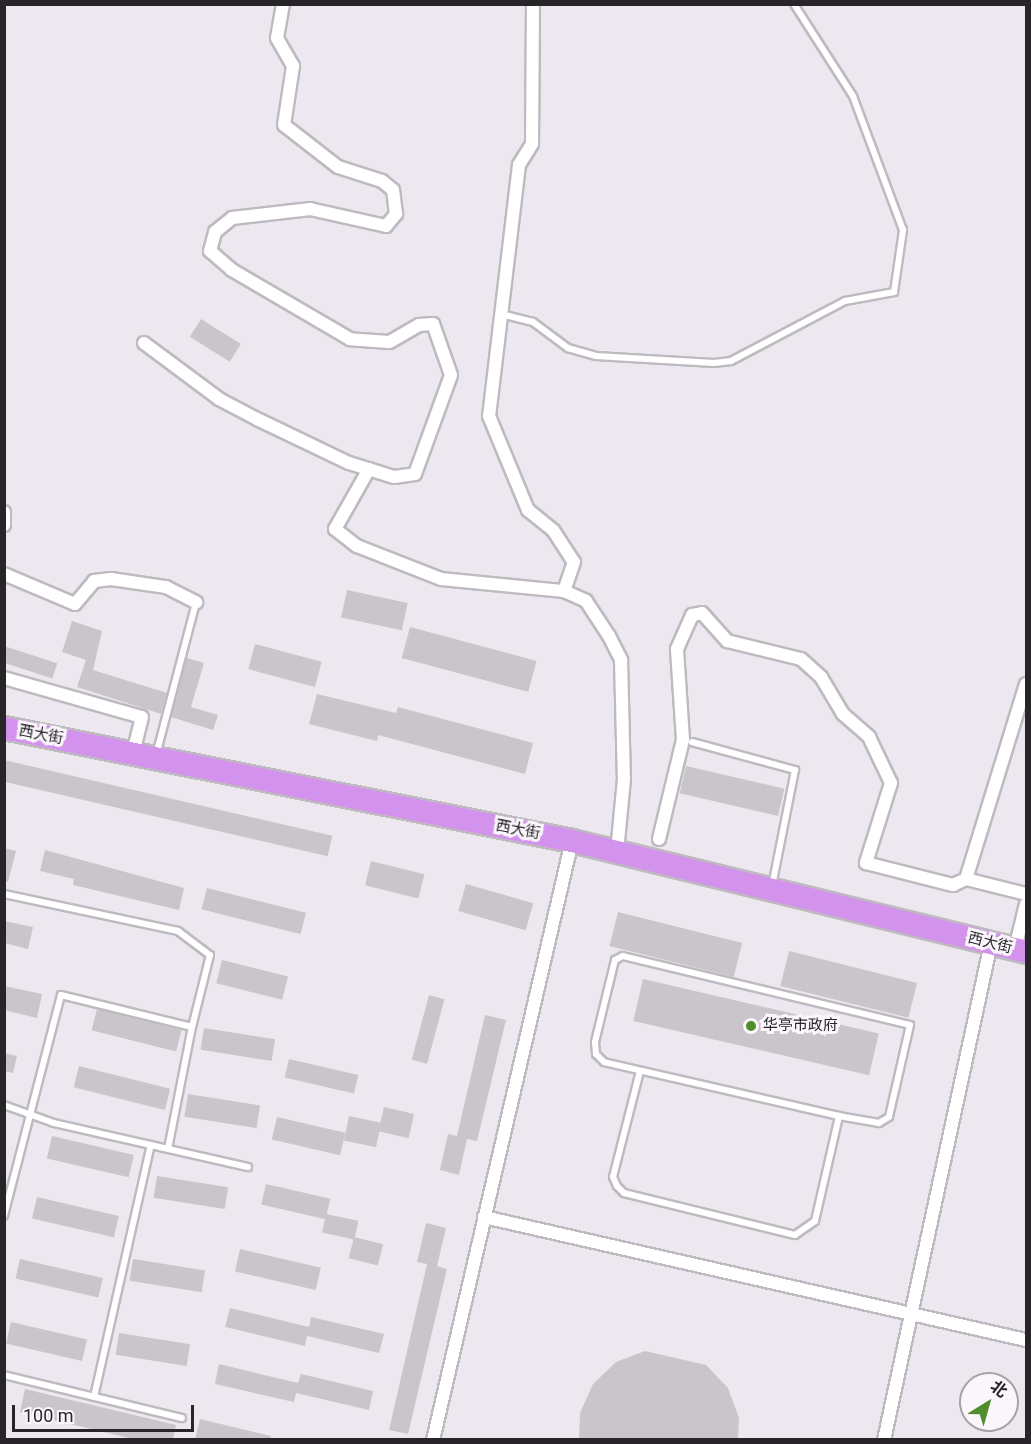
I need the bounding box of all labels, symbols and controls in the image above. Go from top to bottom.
street label: 西大街 [17,722,65,748]
street label: 西大街 [494,817,542,843]
street label: 西大街 [966,929,1014,957]
place label: 华亭市政府 [763,1017,838,1035]
marker: 华亭市政府 [744,1019,758,1033]
north arrow [959,1372,1019,1432]
text: 北 [987,1376,1011,1401]
scale bar [15,1393,196,1431]
text: 100 m [23,1405,74,1426]

